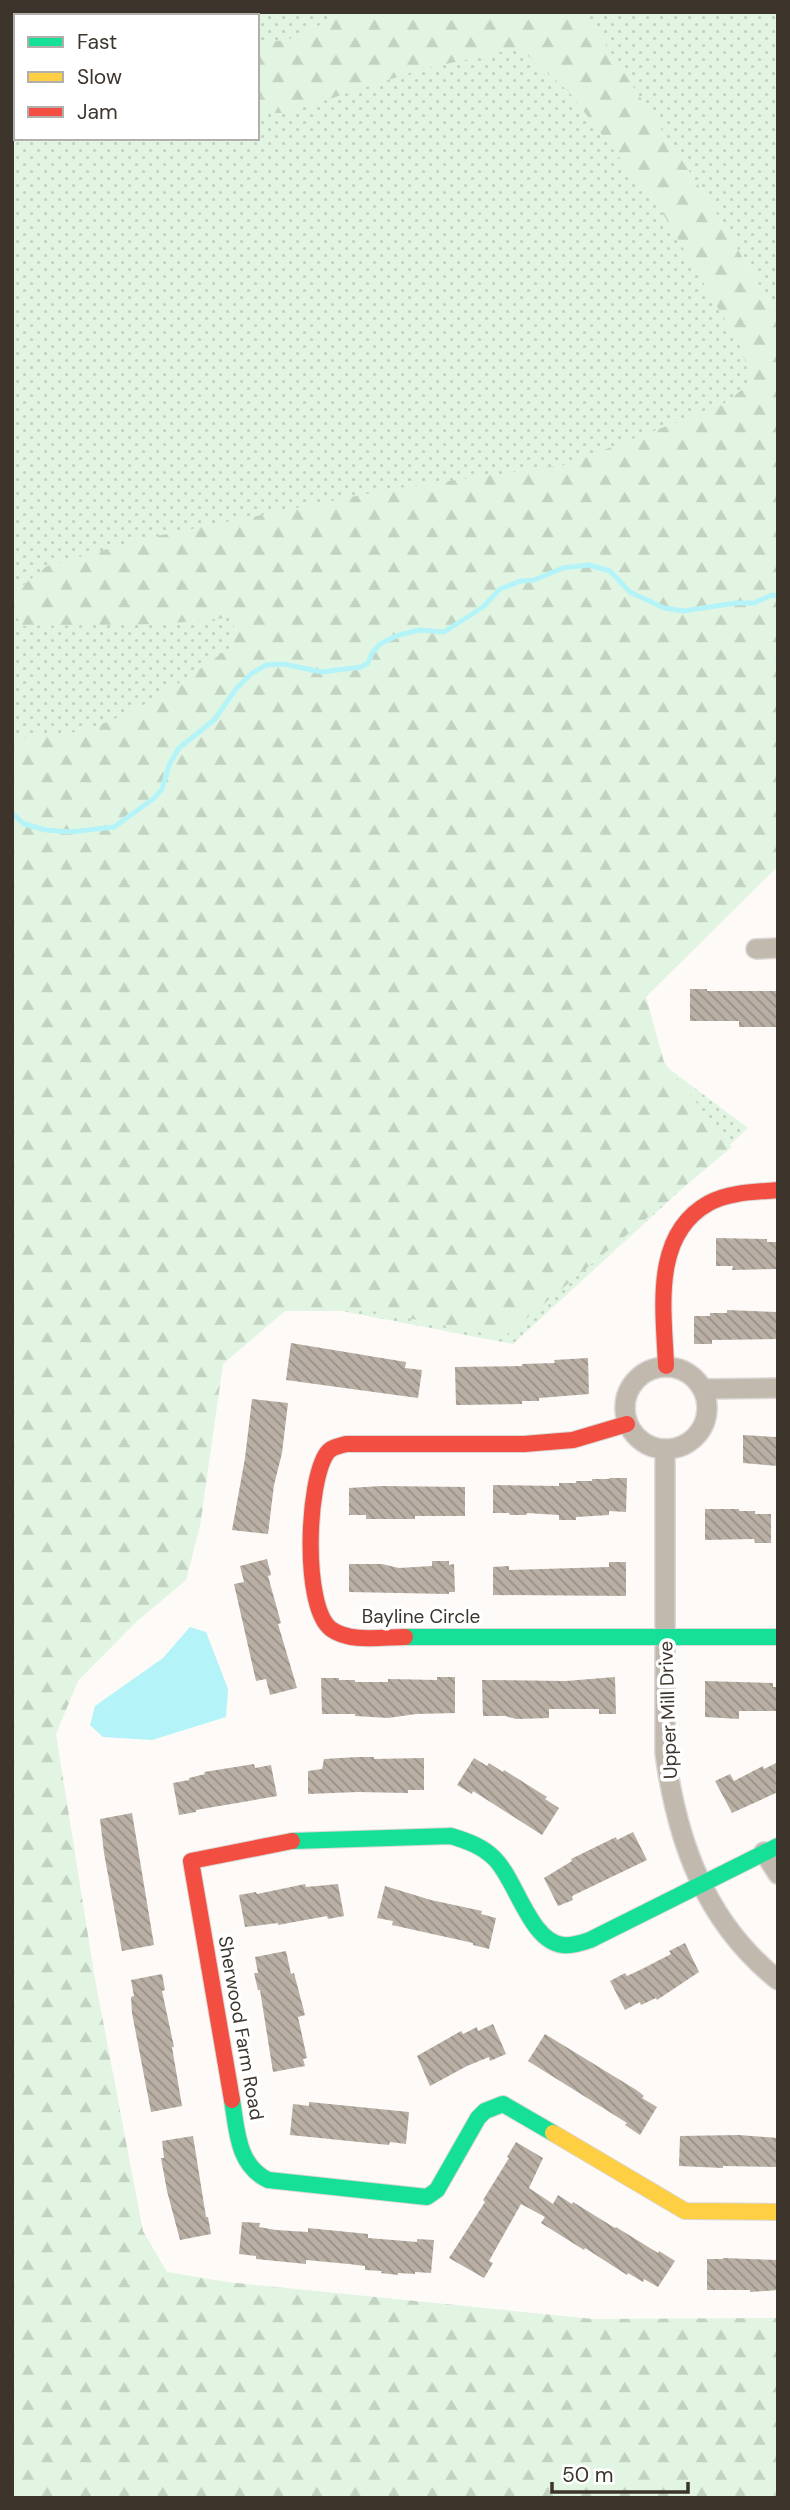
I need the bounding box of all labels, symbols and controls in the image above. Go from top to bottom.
legend [14,14,259,140]
text: Fast [77,28,117,56]
text: Slow [77,63,122,91]
text: Jam [77,98,118,126]
street label: Bayline Circle [362,1604,480,1629]
street label: Upper Mill Drive [653,1641,683,1779]
street label: Sherwood Farm Road [212,1934,270,2122]
scale bar [552,2450,688,2494]
text: 50 m [562,2461,613,2489]

